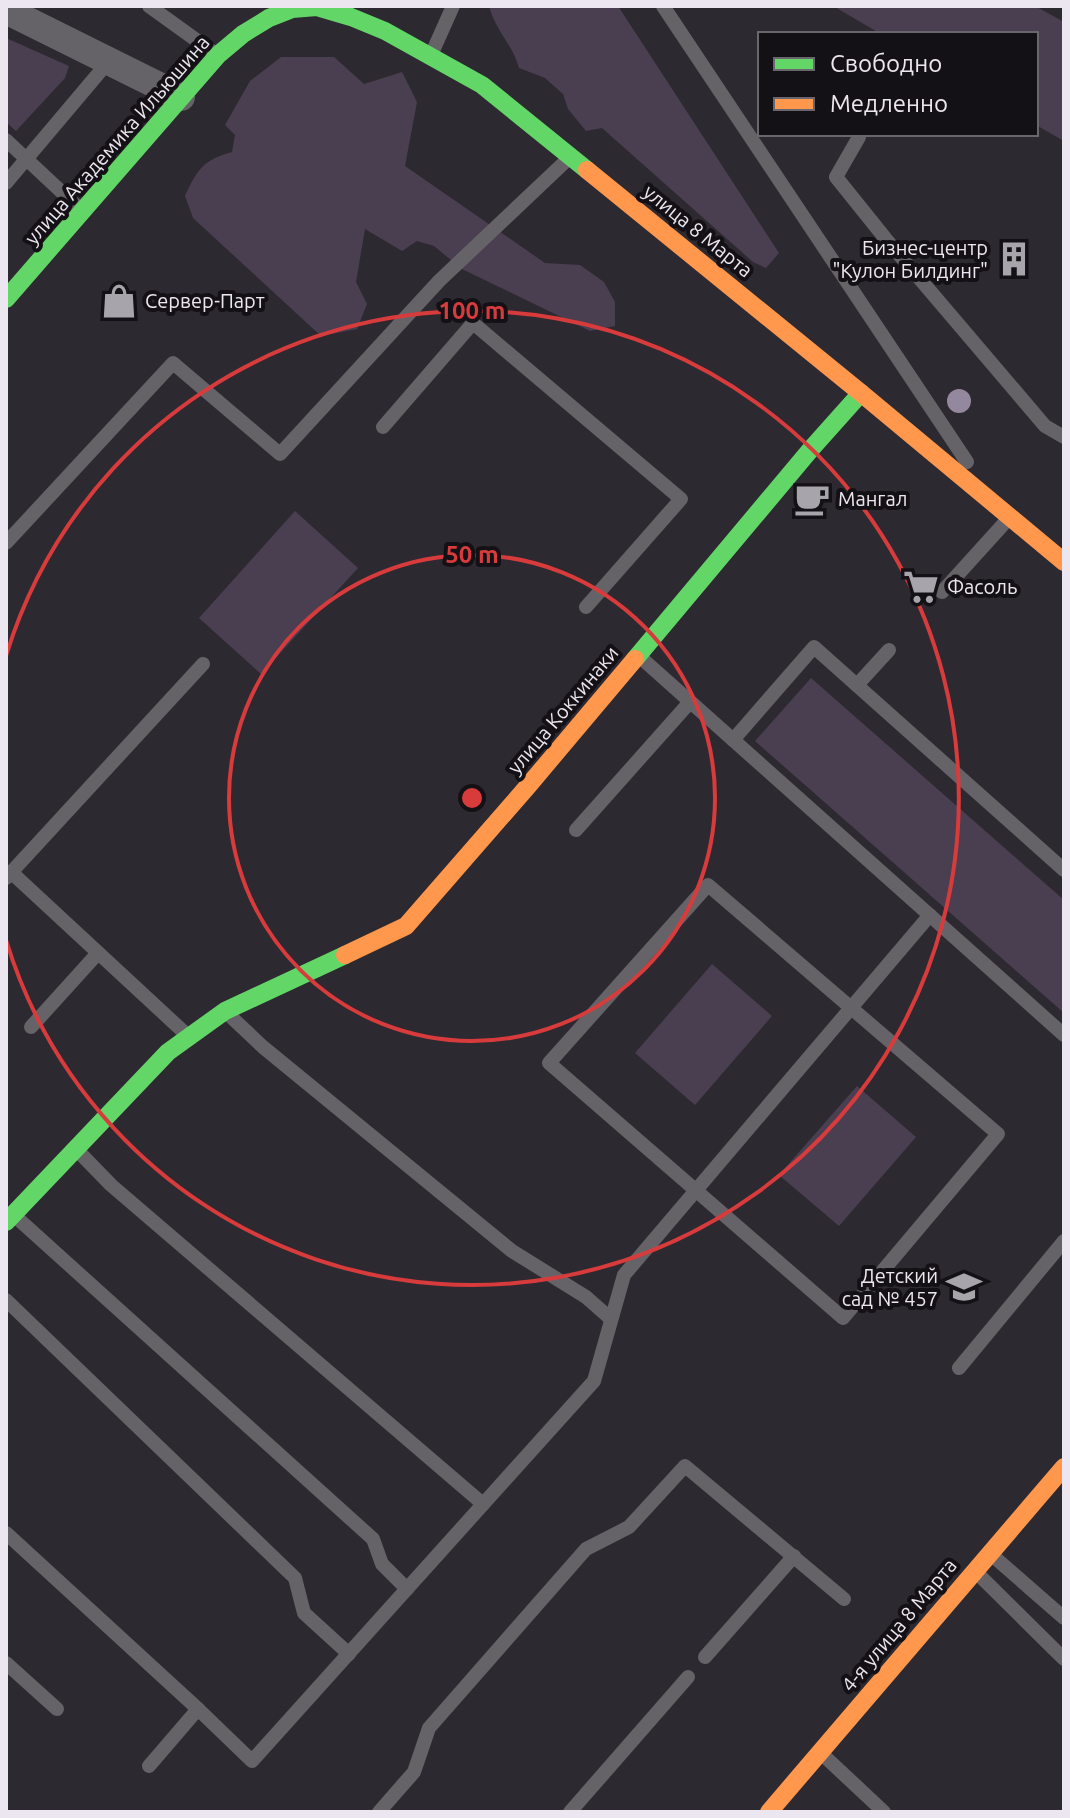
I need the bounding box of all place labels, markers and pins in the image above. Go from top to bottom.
place label: Бизнес-центр "Кулон Билдинг" [832,236,988,282]
building icon: Бизнес-центр "Кулон Билдинг" [995,240,1033,278]
shop icon: Сервер-Парт [100,282,138,320]
place label: Сервер-Парт [145,289,265,312]
cafe icon: Мангал [793,480,831,518]
place label: Мангал [838,487,907,510]
supermarket icon: Фасоль [902,568,940,606]
place label: Фасоль [947,575,1017,598]
centre of rings [458,784,486,812]
place label: Детский сад № 457 [842,1264,938,1310]
school or university icon: Детский сад № 457 [945,1268,983,1306]

